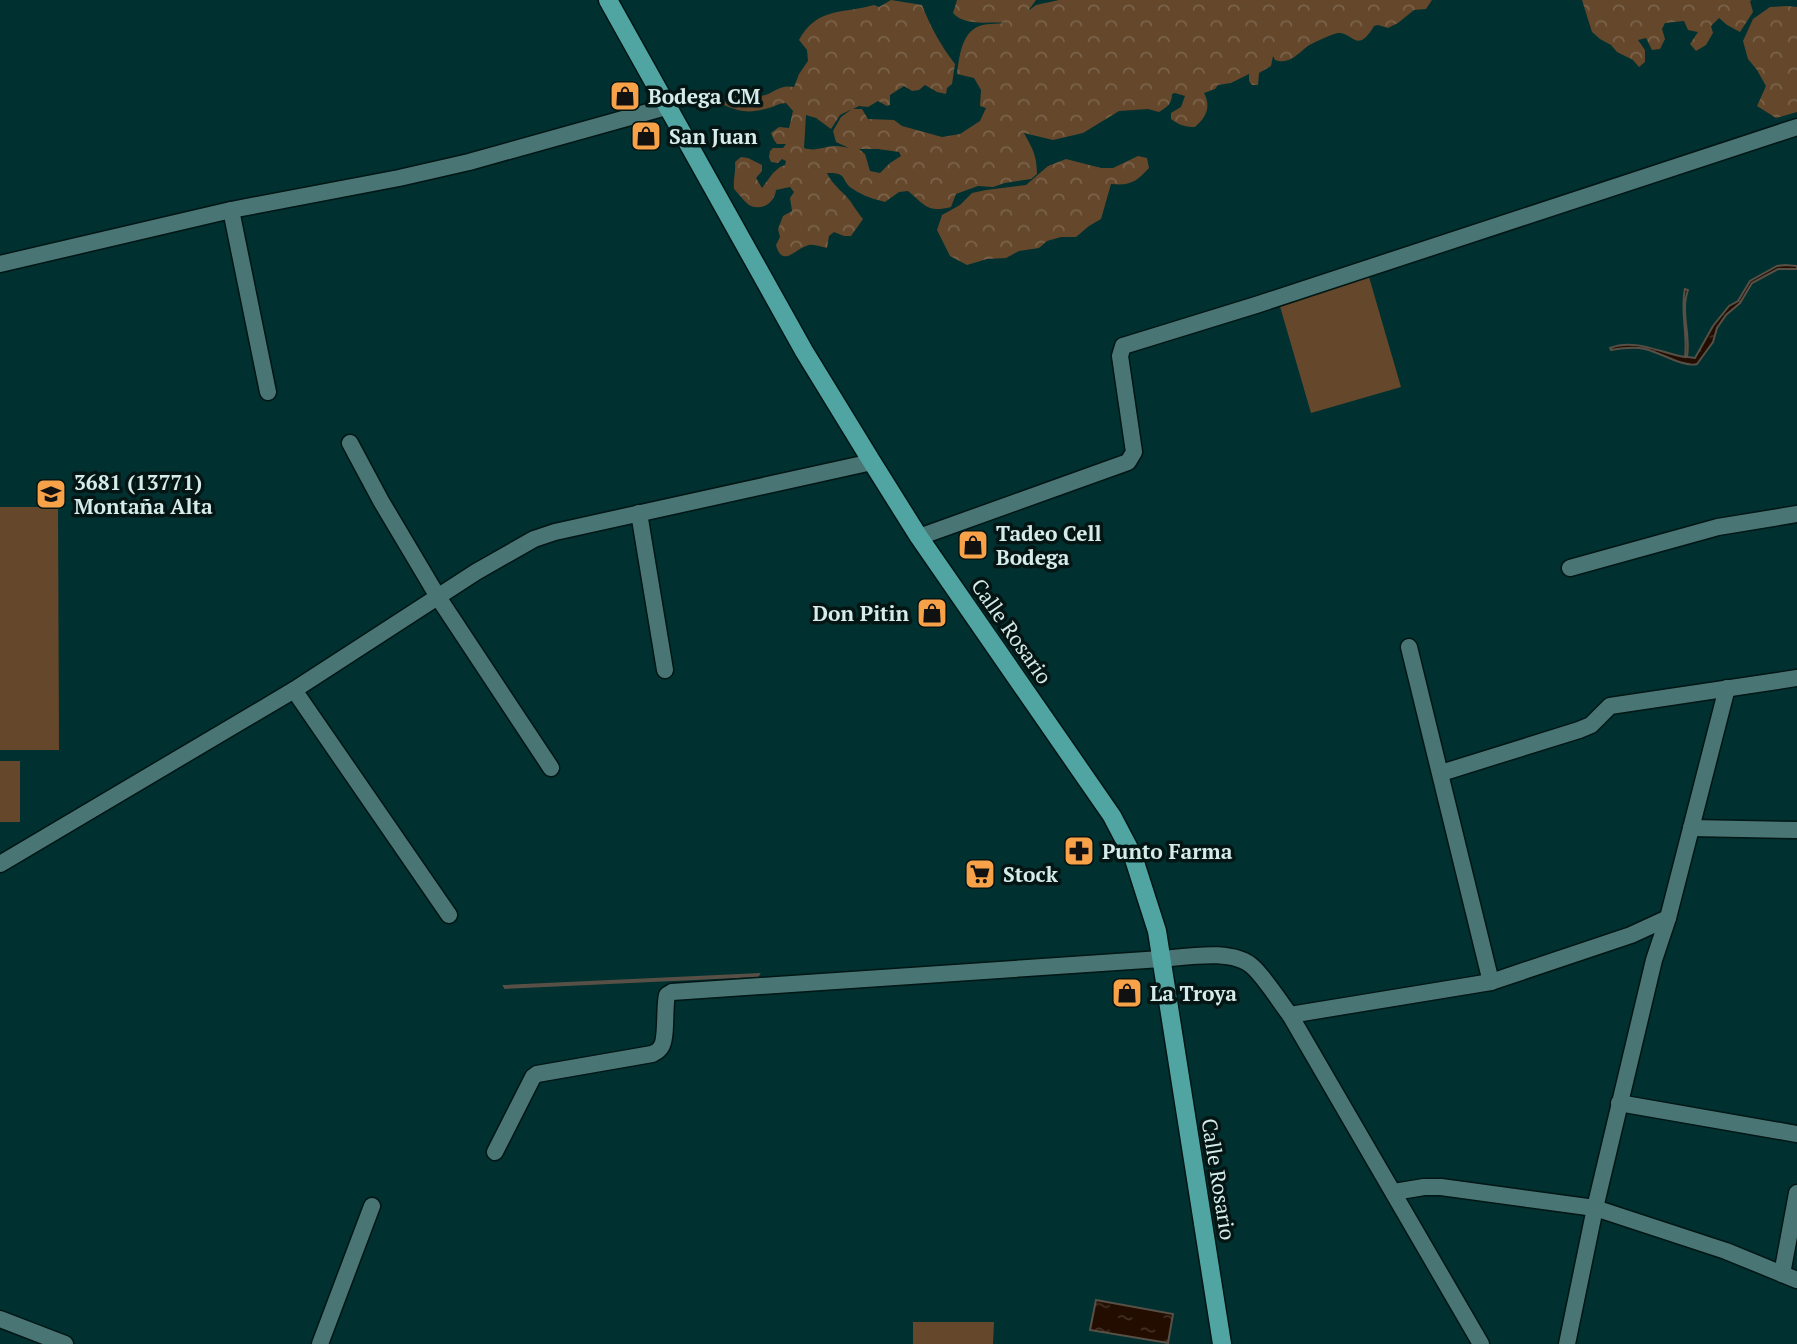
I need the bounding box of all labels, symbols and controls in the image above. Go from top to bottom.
shop icon: Bodega CM [608,79,642,113]
place label: Bodega CM [648,82,761,110]
shop icon: San Juan [629,119,663,153]
place label: San Juan [669,122,758,150]
place label: 3681 (13771) Montaña Alta [74,468,213,520]
school or university icon: 3681 (13771) Montaña Alta [34,477,68,511]
place label: Tadeo Cell Bodega [996,519,1102,571]
shop icon: Tadeo Cell Bodega [956,528,990,562]
street label: Calle Rosario [965,573,1059,689]
shop icon: Don Pitin [915,596,949,630]
place label: Don Pitin [813,599,909,627]
pharmacy icon: Punto Farma [1062,834,1096,868]
place label: Punto Farma [1102,837,1233,865]
supermarket icon: Stock [963,857,997,891]
place label: Stock [1003,860,1059,888]
shop icon: La Troya [1110,976,1144,1010]
place label: La Troya [1150,979,1237,1007]
street label: Calle Rosario [1196,1116,1242,1242]

